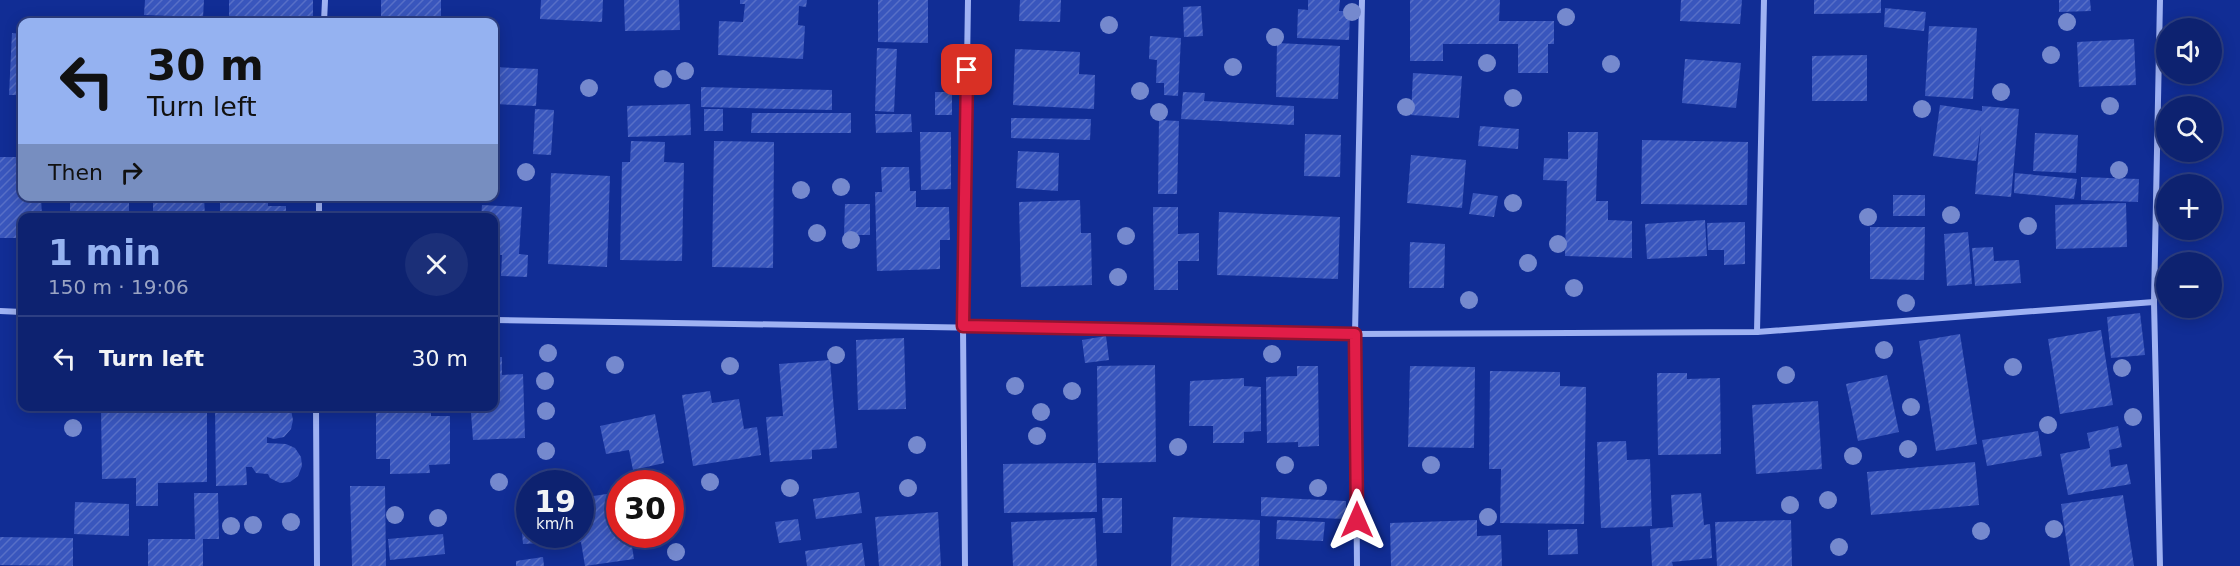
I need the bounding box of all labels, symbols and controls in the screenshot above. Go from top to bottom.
map controls [2156,18,2222,318]
button: sound [2156,18,2222,84]
text: 30 m [147,41,264,90]
icon: left [48,42,126,120]
pin [941,44,992,95]
icon: arrive [950,53,983,86]
text: Turn left [147,91,257,122]
button: search [2156,96,2222,162]
icon: right [115,156,148,189]
text: Then [48,160,103,185]
button: + [2156,174,2222,240]
text: 1 min [48,232,161,273]
button: close [405,233,468,296]
button: − [2156,252,2222,318]
text: 150 m · 19:06 [48,275,189,299]
icon: left [48,342,81,375]
text: Turn left [99,346,204,371]
text: 30 m [412,346,468,371]
speed limit sign: 30 [606,470,684,548]
text: 19 [534,484,576,519]
position arrow [1325,488,1389,552]
text: km/h [536,515,574,533]

